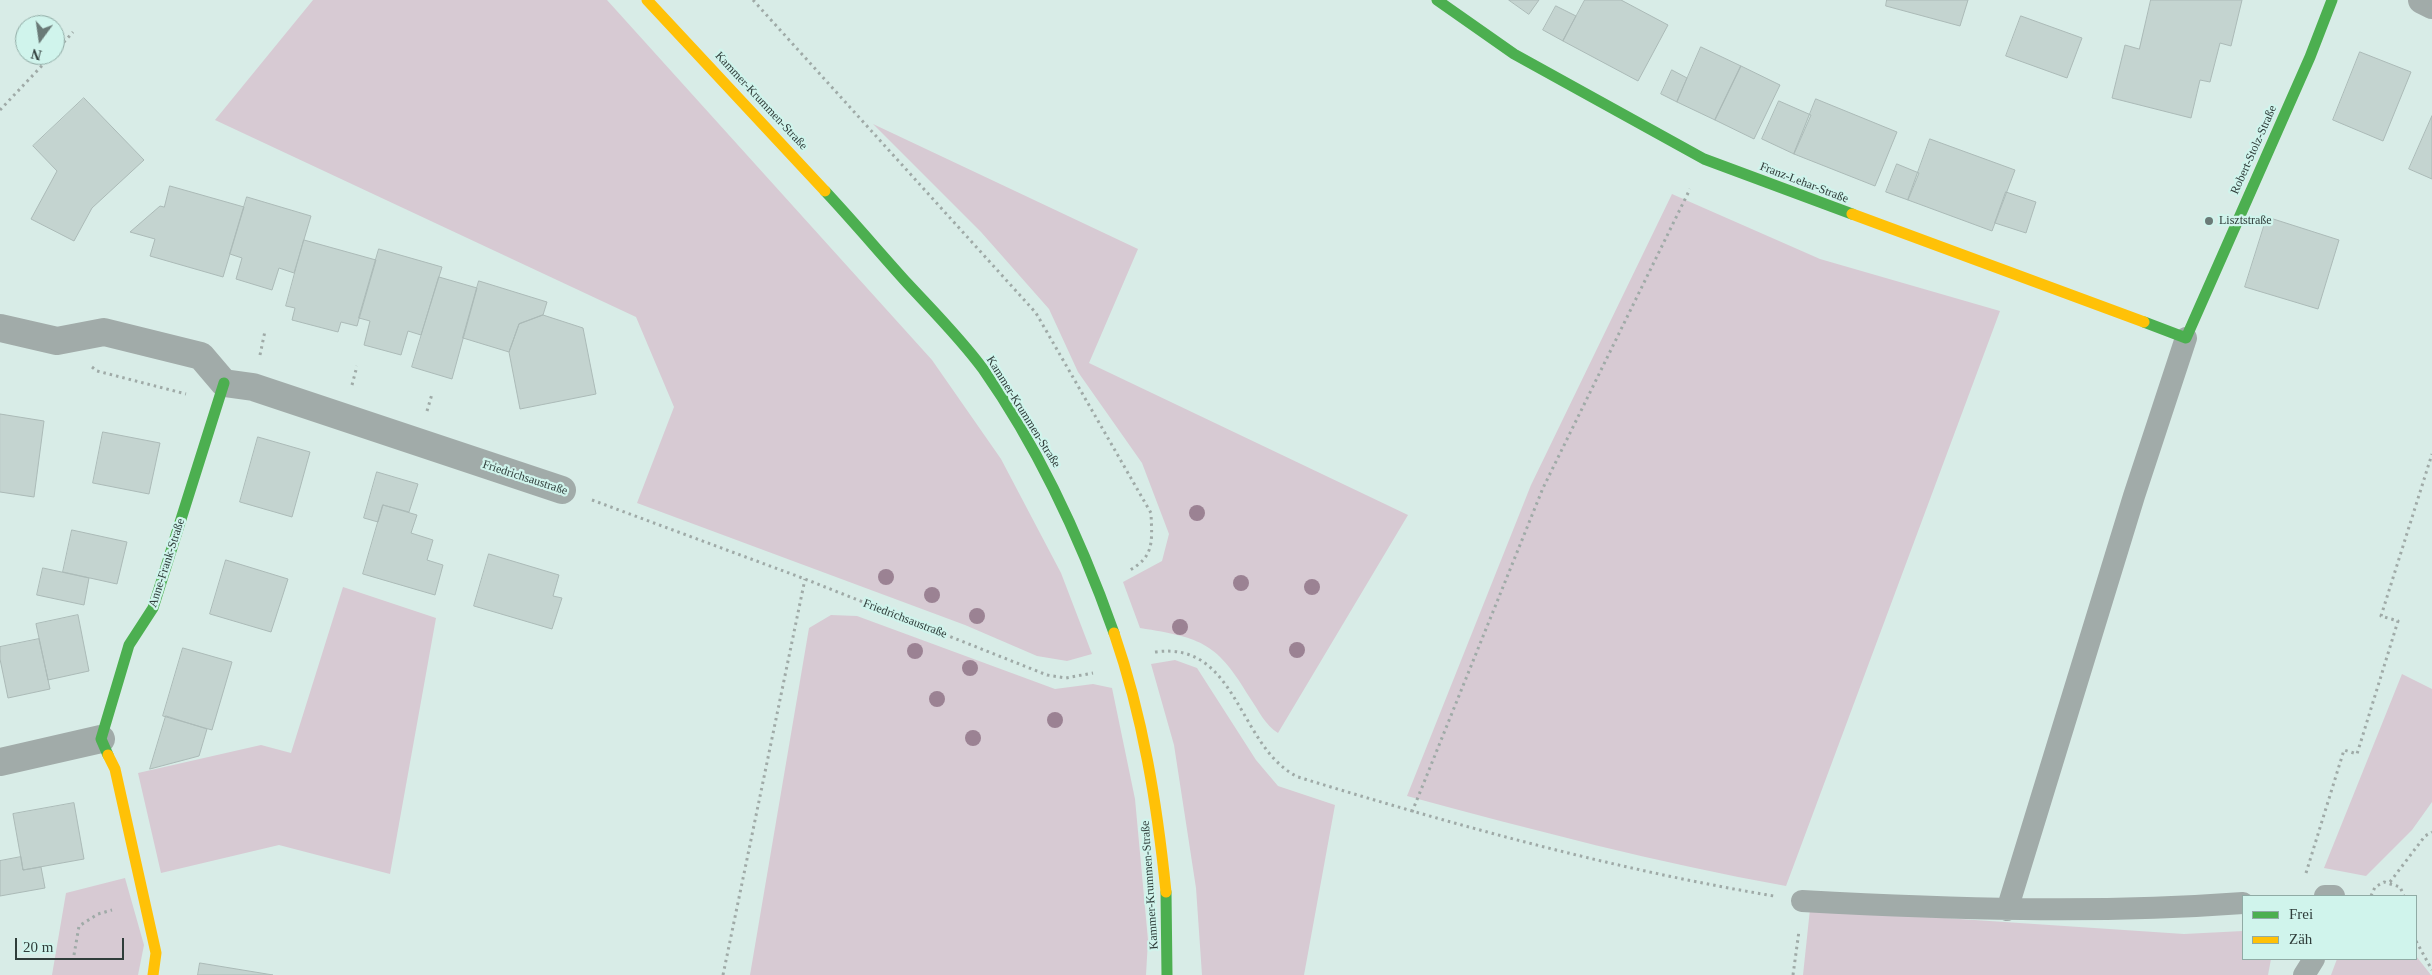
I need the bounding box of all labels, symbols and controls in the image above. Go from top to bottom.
north arrow [15,15,65,65]
text: N [30,46,43,63]
street label: Kammer-Krummen-Straße [712,49,810,153]
street label: Robert-Stolz-Straße [2228,103,2280,197]
street label: Franz-Lehar-Straße [1758,159,1850,207]
place label: Lisztstraße [2219,214,2272,228]
marker: Lisztstraße [2203,215,2215,227]
street label: Kammer-Krummen-Straße [983,353,1063,471]
street label: Friedrichsaustraße [481,457,569,499]
street label: Anne-Frank-Straße [146,517,188,609]
street label: Friedrichsaustraße [861,596,949,642]
street label: Kammer-Krummen-Straße [1138,820,1162,950]
legend [2242,895,2417,960]
text: Frei [2289,906,2313,922]
scale bar [18,928,126,960]
text: Zäh [2289,931,2312,947]
text: 20 m [23,939,53,955]

